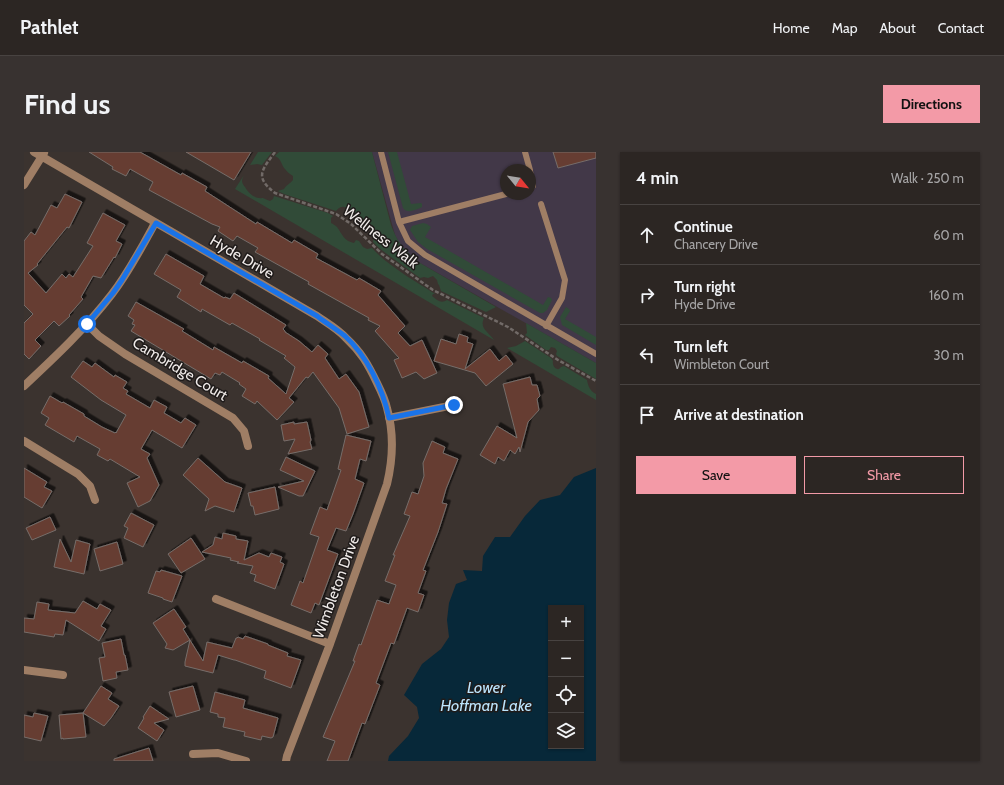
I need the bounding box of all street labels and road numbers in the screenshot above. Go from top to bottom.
street label: Wellness Walk [339,202,423,272]
street label: Hyde Drive [207,231,277,283]
street label: Cambridge Court [129,334,231,404]
street label: Wimbleton Drive [309,533,363,641]

